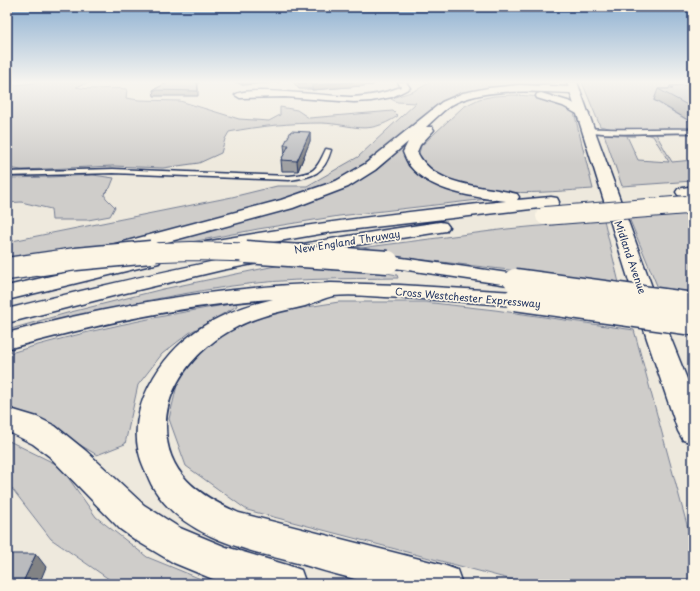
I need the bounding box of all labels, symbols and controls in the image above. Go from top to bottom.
street label: Midland Avenue [611,218,651,296]
street label: New England Thruway [293,225,401,258]
street label: Cross Westchester Expressway [394,283,541,312]

